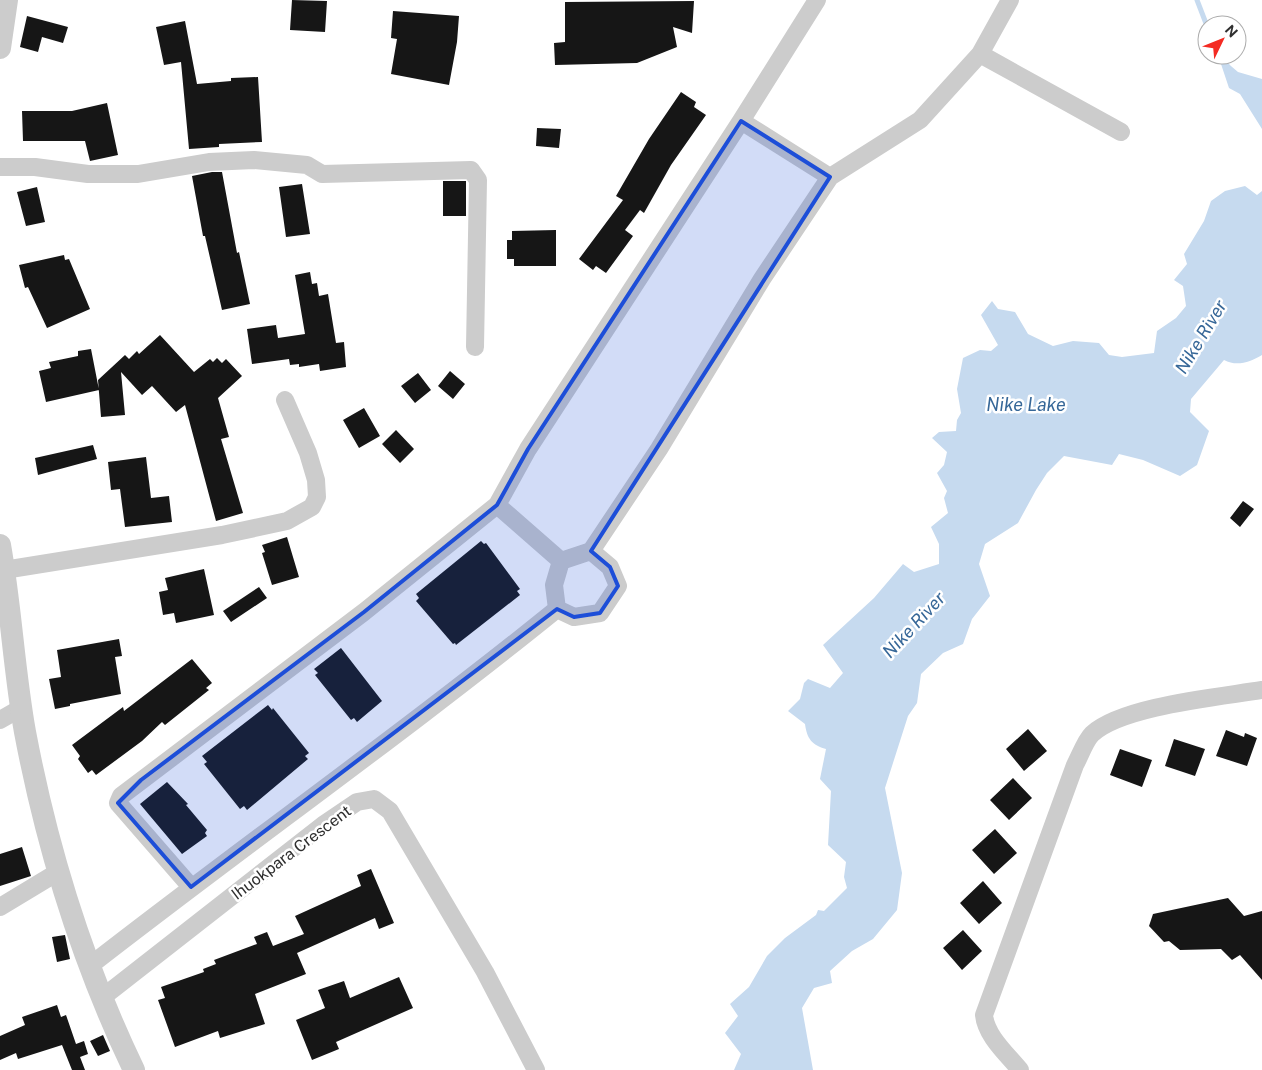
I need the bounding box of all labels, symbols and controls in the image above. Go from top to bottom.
north arrow [1197,15,1247,65]
text: N [1222,22,1241,41]
water label: Nike River [1170,296,1231,377]
water label: Nike Lake [986,394,1066,415]
water label: Nike River [878,587,949,662]
street label: Ihuokpara Crescent [228,801,355,904]

